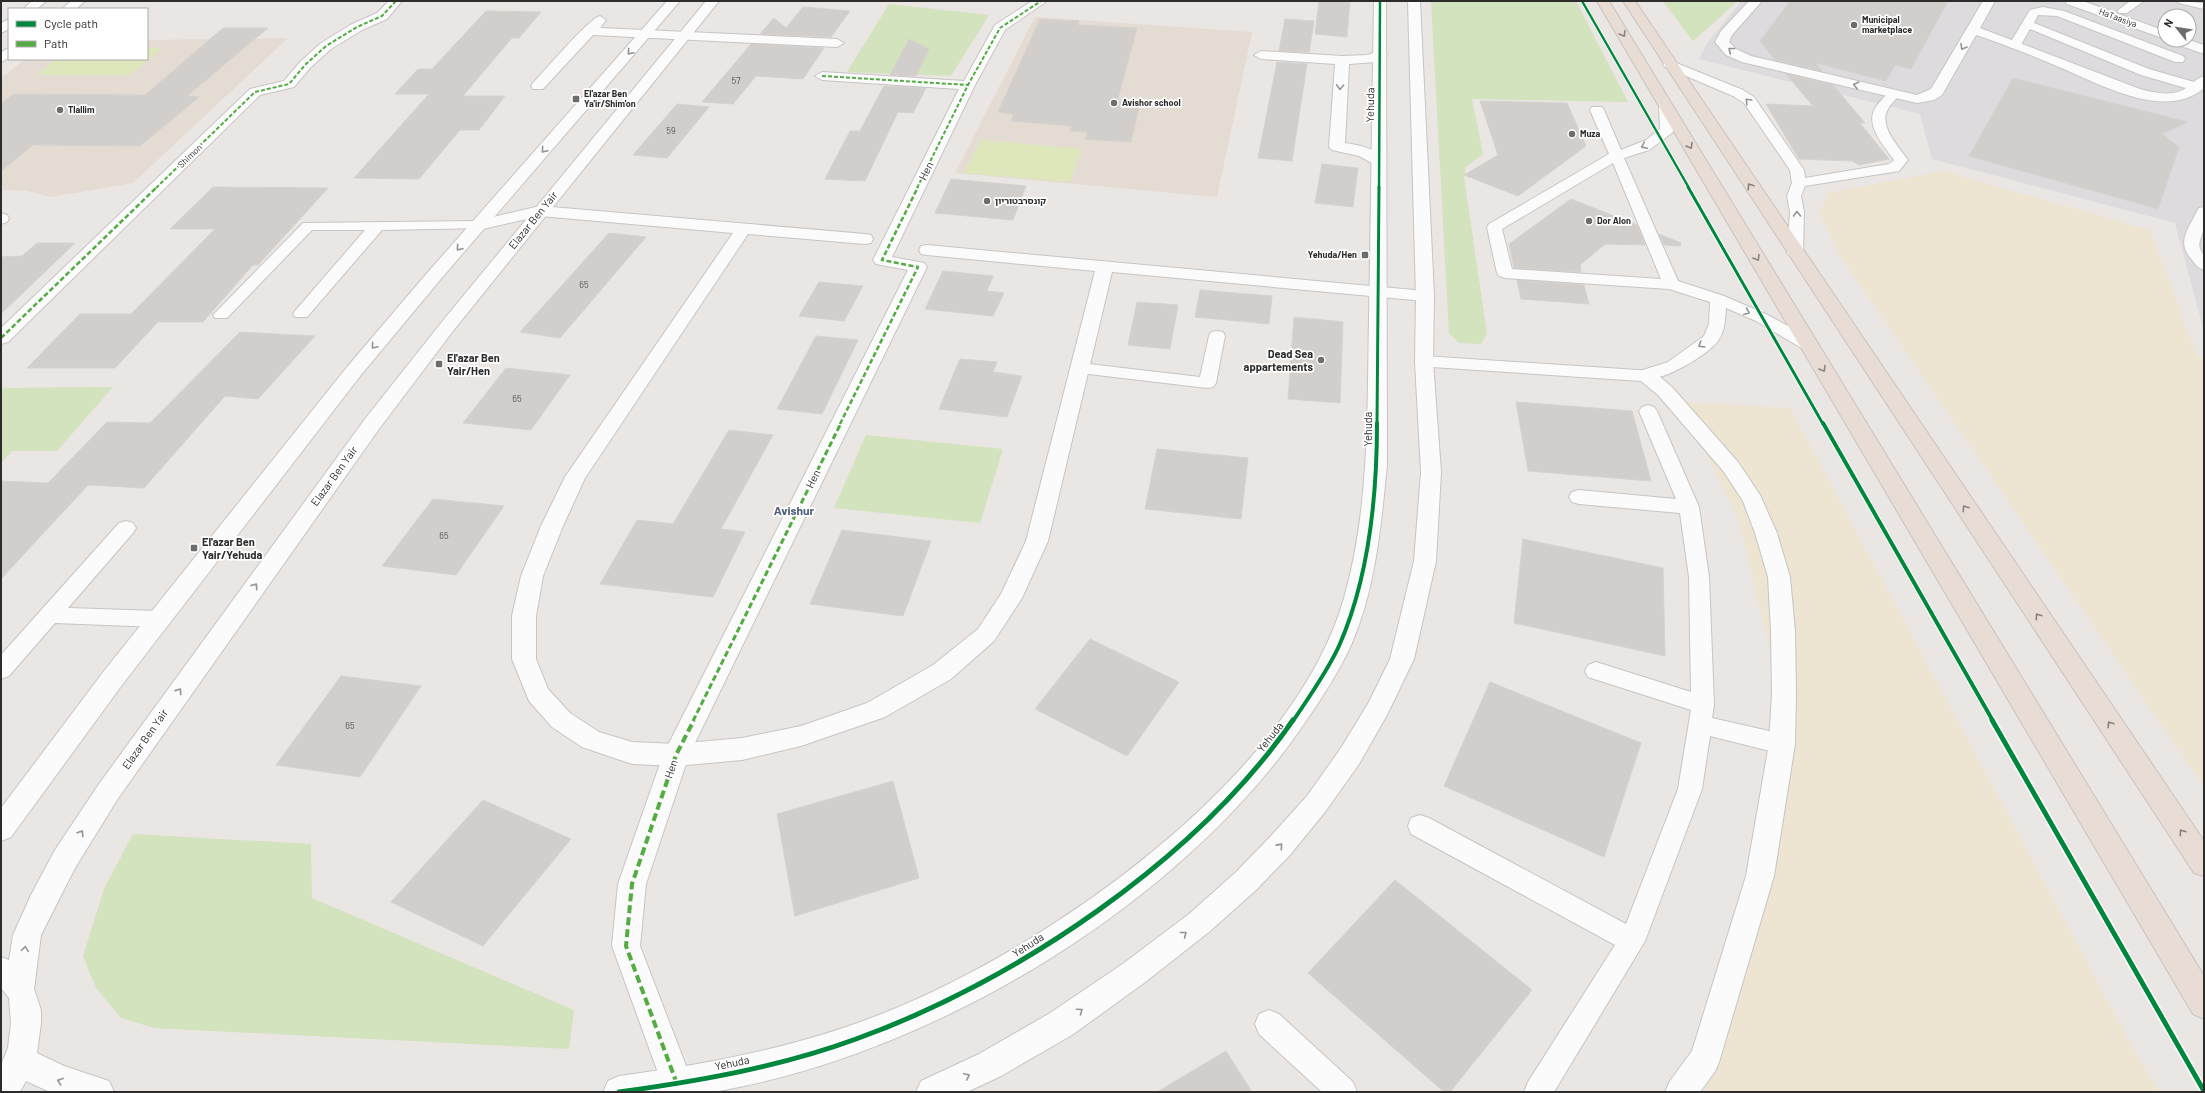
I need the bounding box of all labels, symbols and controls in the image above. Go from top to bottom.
street label: HaTaasiya [2098,6,2139,30]
legend [8,8,148,60]
north arrow [2157,8,2197,48]
place label: Municipal marketplace [1862,14,1912,35]
text: Cycle path [44,16,98,30]
text: N [2160,16,2175,29]
marker: Municipal marketplace [1849,20,1859,30]
one-way arrow [1619,30,1626,37]
text: Path [44,36,68,50]
one-way arrow [1961,43,1968,50]
one-way arrow [627,47,634,54]
one-way arrow [1729,48,1736,55]
house number: 57 [732,75,741,86]
one-way arrow [1853,82,1859,90]
one-way arrow [1336,84,1344,90]
street label: Yehuda [1363,87,1376,123]
place label: El'azar Ben Ya'ir/Shim'on [584,88,636,109]
marker: El'azar Ben Ya'ir/Shim'on [571,94,581,104]
place label: Avishor school [1122,97,1181,108]
marker: Avishor school [1109,98,1119,108]
one-way arrow [1746,98,1753,106]
place label: Tlallim [68,104,95,115]
marker: Tlallim [55,105,65,115]
house number: 59 [666,125,676,136]
place label: Muza [1580,128,1600,139]
marker: Muza [1567,129,1577,139]
street label: Shimon [175,141,204,170]
one-way arrow [1641,141,1648,149]
one-way arrow [1685,142,1693,149]
one-way arrow [542,145,549,152]
street label: Hen [916,159,936,182]
one-way arrow [1747,183,1755,190]
street label: Elazar Ben Yair [505,188,560,251]
place label: קונסרבטוריון [995,195,1046,206]
marker: קונסרבטוריון [982,196,992,206]
one-way arrow [1792,211,1801,218]
place label: Dor Alon [1597,215,1631,226]
marker: Dor Alon [1584,216,1594,226]
one-way arrow [456,243,463,250]
place label: Yehuda/Hen [1308,249,1357,260]
marker: Yehuda/Hen [1360,250,1370,260]
one-way arrow [1752,254,1759,261]
house number: 65 [579,279,589,290]
one-way arrow [1743,307,1750,315]
one-way arrow [1698,340,1705,348]
one-way arrow [372,342,379,349]
place label: Dead Sea appartements [1244,347,1313,373]
place label: El'azar Ben Yair/Hen [447,351,500,377]
marker: Dead Sea appartements [1316,355,1326,365]
marker: El'azar Ben Yair/Hen [434,359,444,369]
one-way arrow [1819,365,1826,372]
house number: 65 [512,393,522,404]
street label: Yehuda [1361,412,1374,446]
street label: Elazar Ben Yair [308,443,360,508]
street label: Hen [803,467,823,490]
district label: Avishur [774,503,815,517]
one-way arrow [1963,505,1970,512]
house number: 65 [439,530,449,541]
place label: El'azar Ben Yair/Yehuda [202,535,262,561]
marker: El'azar Ben Yair/Yehuda [189,543,199,553]
one-way arrow [250,583,258,590]
one-way arrow [2036,613,2043,620]
one-way arrow [174,689,181,696]
street label: Elazar Ben Yair [119,706,170,771]
street label: Yehuda [1254,719,1285,754]
house number: 65 [345,720,355,731]
one-way arrow [2108,721,2115,728]
street label: Hen [661,758,680,780]
one-way arrow [2180,829,2187,836]
one-way arrow [77,830,84,837]
one-way arrow [1275,843,1283,851]
street label: Yehuda [1010,930,1046,960]
one-way arrow [1180,932,1187,939]
one-way arrow [20,946,29,952]
one-way arrow [1075,1009,1082,1016]
street label: Yehuda [713,1053,750,1072]
one-way arrow [963,1073,971,1081]
one-way arrow [57,1078,64,1086]

